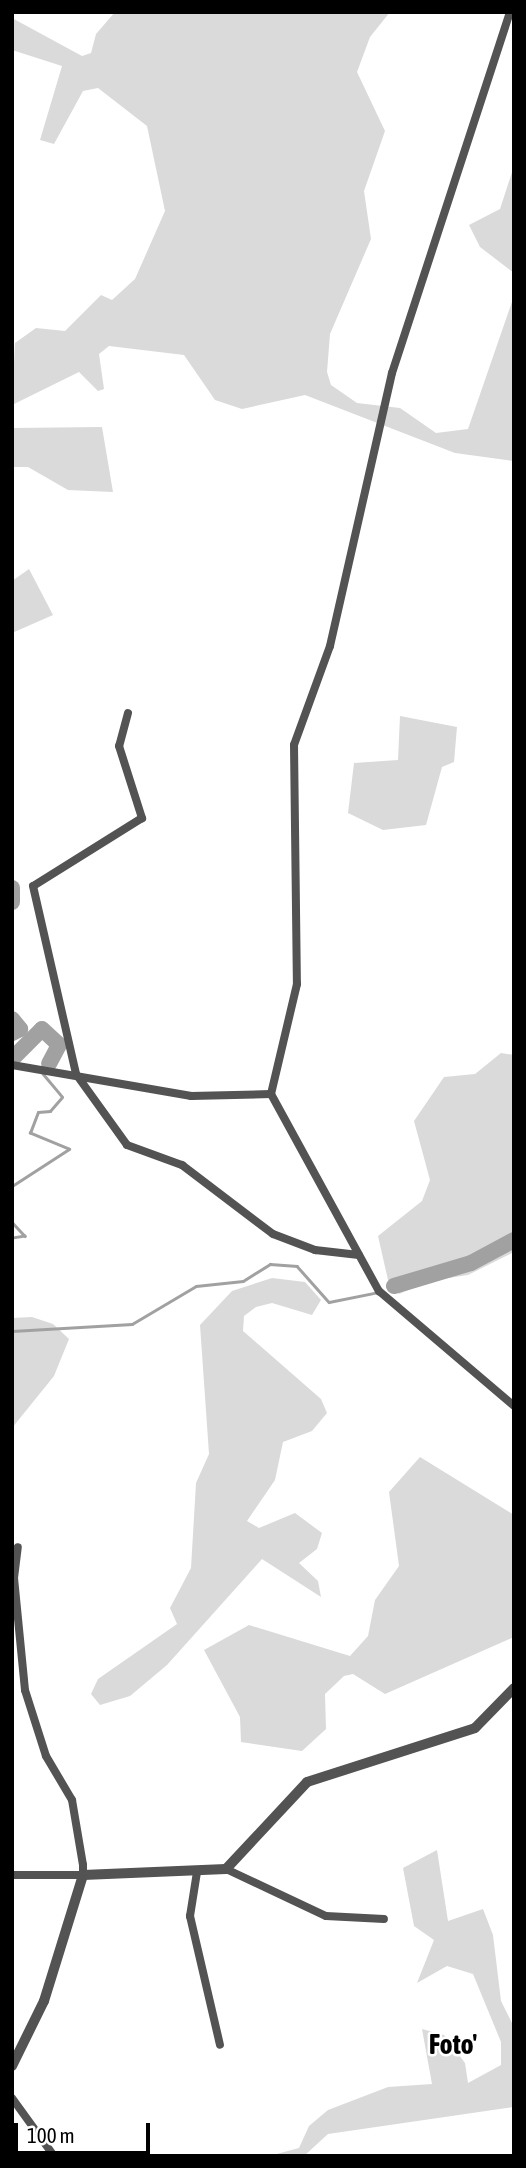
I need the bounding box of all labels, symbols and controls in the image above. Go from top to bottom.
district label: Foto' [429,2027,477,2061]
scale bar [18,2108,154,2152]
text: 100 m [27,2123,75,2147]

